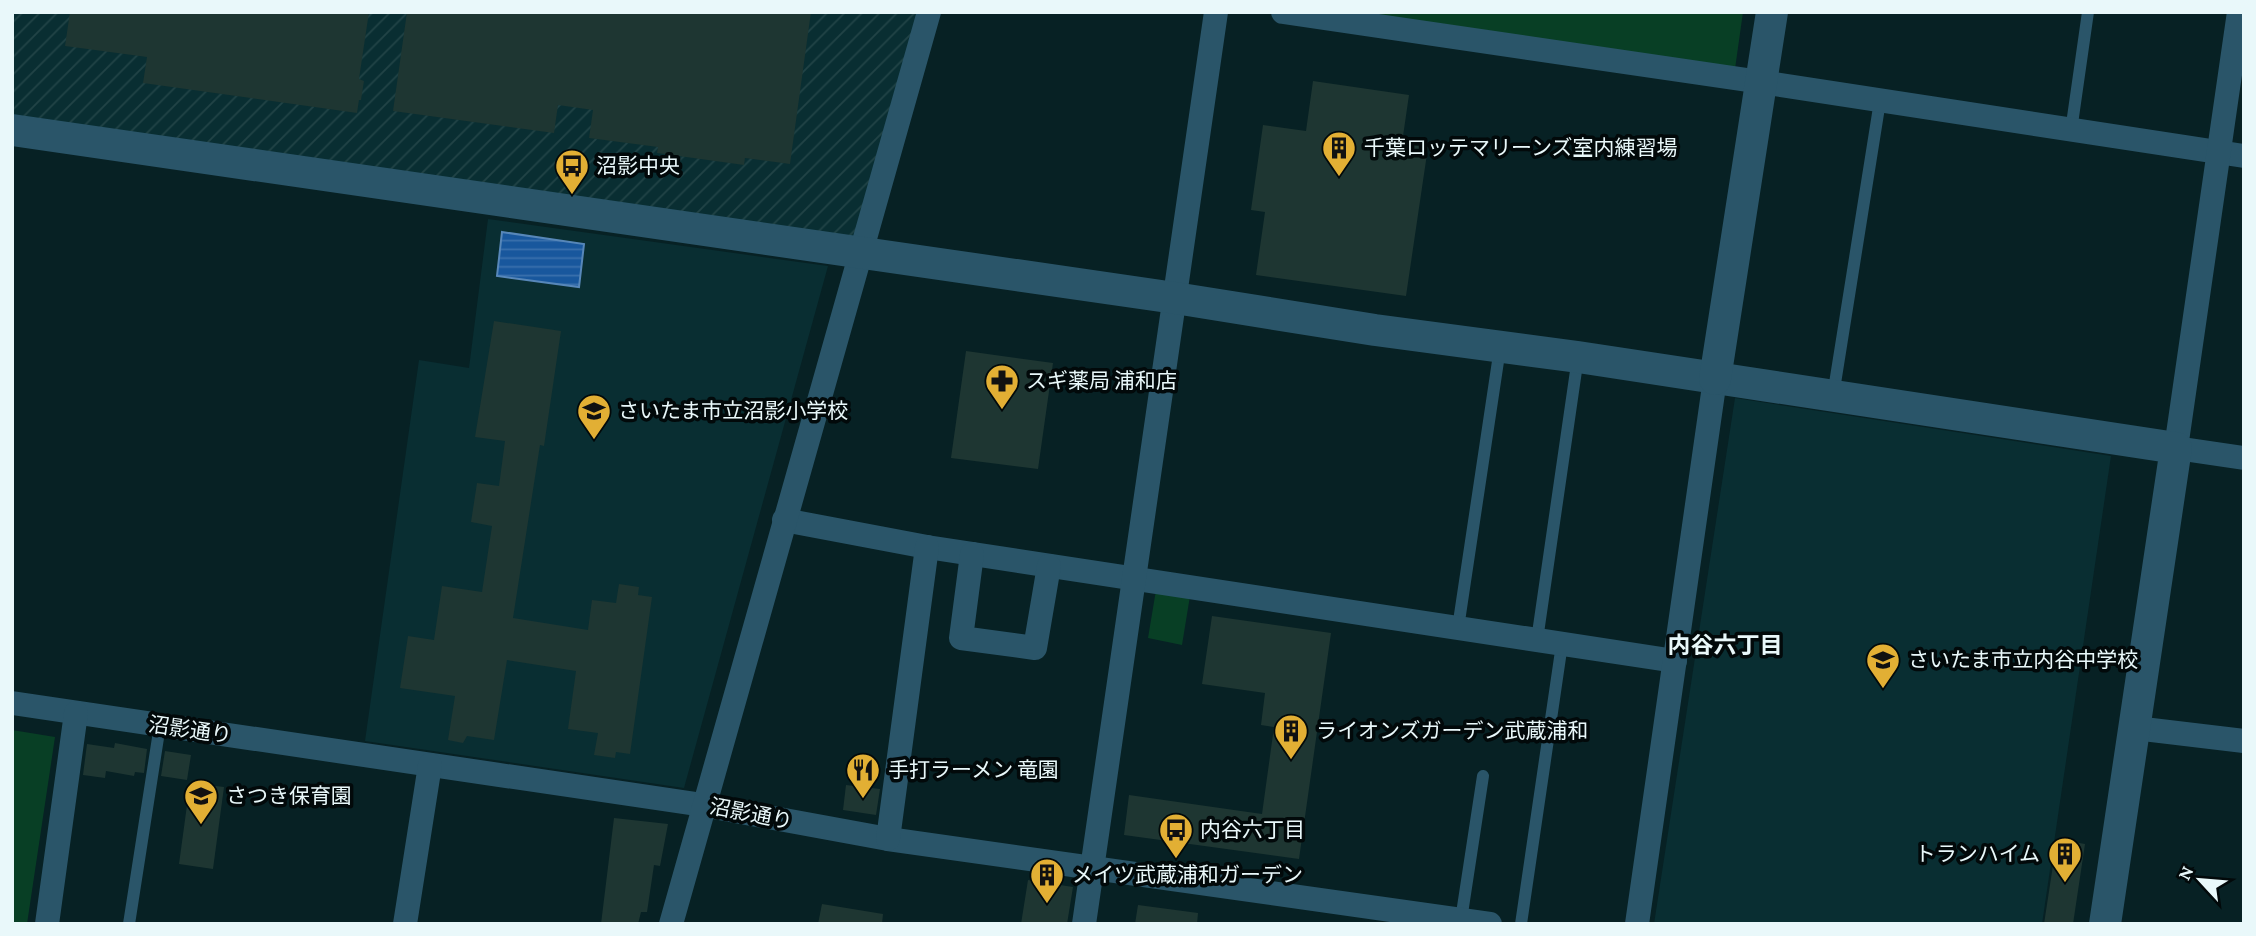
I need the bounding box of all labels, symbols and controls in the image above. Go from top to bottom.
building icon: 千葉ロッテマリーンズ室内練習場 [1320,129,1358,178]
place label: 千葉ロッテマリーンズ室内練習場 [1364,136,1678,160]
bus stop icon: 沼影中央 [553,147,591,196]
place label: 沼影中央 [596,154,680,178]
pharmacy icon: スギ薬局 浦和店 [983,362,1021,411]
place label: スギ薬局 浦和店 [1026,369,1177,393]
school or university icon: さいたま市立沼影小学校 [575,392,613,441]
place label: さいたま市立沼影小学校 [618,399,848,423]
district label: 内谷六丁目 [1668,632,1783,658]
school or university icon: さいたま市立内谷中学校 [1864,641,1902,690]
place label: さいたま市立内谷中学校 [1908,648,2138,672]
street label: 沼影通り [147,712,233,748]
building icon: ライオンズガーデン武蔵浦和 [1272,712,1310,761]
place label: ライオンズガーデン武蔵浦和 [1316,719,1589,743]
restaurant icon: 手打ラーメン 竜園 [844,751,882,800]
place label: 手打ラーメン 竜園 [888,758,1059,782]
school or university icon: さつき保育園 [182,777,220,826]
place label: さつき保育園 [226,784,352,808]
street label: 沼影通り [707,794,795,834]
bus stop icon: 内谷六丁目 [1157,811,1195,860]
place label: 内谷六丁目 [1200,818,1305,842]
building icon: トランハイム [2046,835,2084,884]
place label: トランハイム [1915,842,2040,866]
north arrow [2165,845,2235,915]
building icon: メイツ武蔵浦和ガーデン [1028,856,1066,905]
text: N [2173,862,2197,883]
place label: メイツ武蔵浦和ガーデン [1072,863,1303,887]

